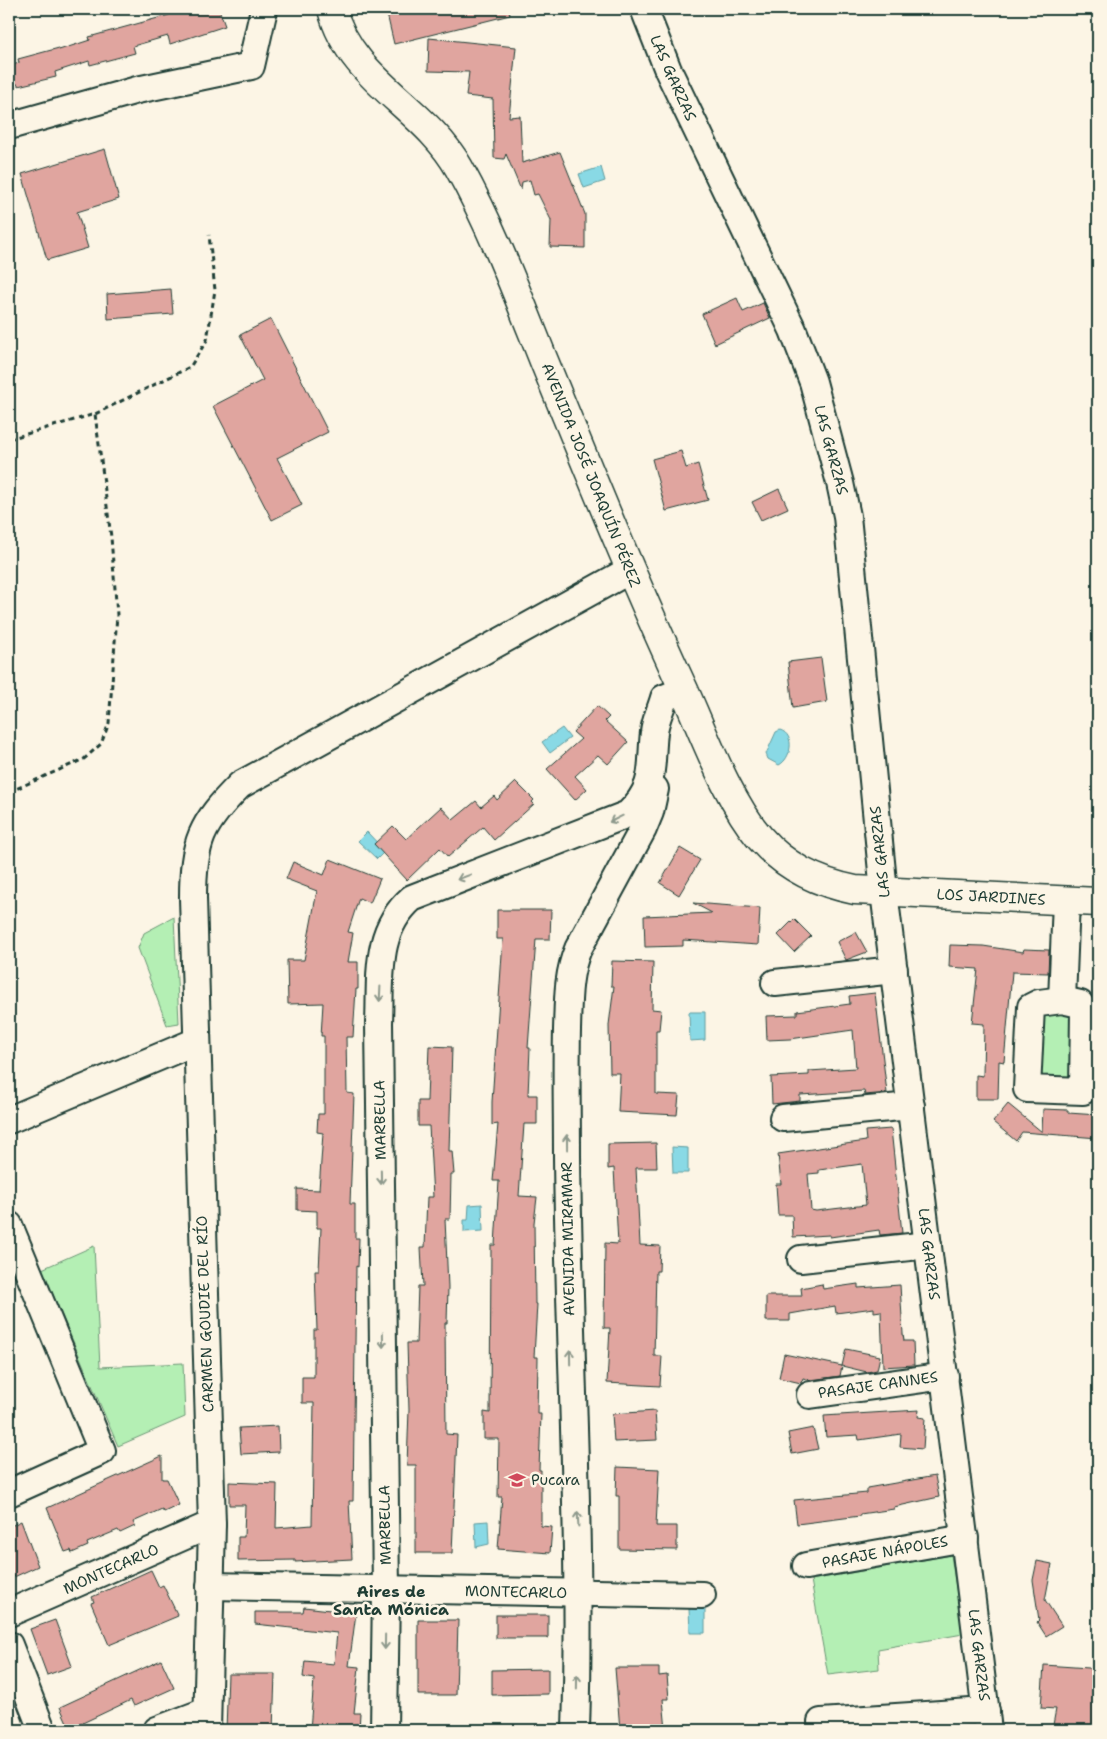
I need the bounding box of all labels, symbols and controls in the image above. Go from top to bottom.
street label: LAS GARZAS [645,32,701,124]
street label: AVENIDA JOSÉ JOAQUÍN PÉREZ [537,360,646,590]
street label: LAS GARZAS [809,403,853,497]
street label: LAS GARZAS [865,805,895,899]
one-way arrow [609,815,624,824]
one-way arrow [457,873,473,882]
street label: LOS JARDINES [936,884,1046,910]
one-way arrow [375,986,385,1002]
street label: MARBELLA [369,1080,391,1160]
one-way arrow [562,1134,572,1150]
street label: AVENIDA MIRAMAR [557,1162,579,1316]
one-way arrow [376,1168,386,1185]
street label: LAS GARZAS [913,1207,945,1301]
street label: CARMEN GOUDIE DEL RÍO [191,1215,218,1413]
one-way arrow [378,1331,388,1347]
one-way arrow [566,1349,575,1365]
street label: PASAJE CANNES [817,1367,939,1403]
school or university icon: Pucara [507,1470,527,1490]
place label: Pucara [531,1470,581,1490]
street label: MARBELLA [374,1485,396,1565]
one-way arrow [573,1511,582,1527]
street label: PASAJE NÁPOLES [820,1530,950,1573]
street label: MONTECARLO [60,1539,162,1599]
district label: Aires de Santa Mónica [333,1581,449,1620]
street label: MONTECARLO [465,1581,567,1603]
street label: LAS GARZAS [963,1608,995,1702]
one-way arrow [381,1634,390,1650]
one-way arrow [573,1674,582,1690]

